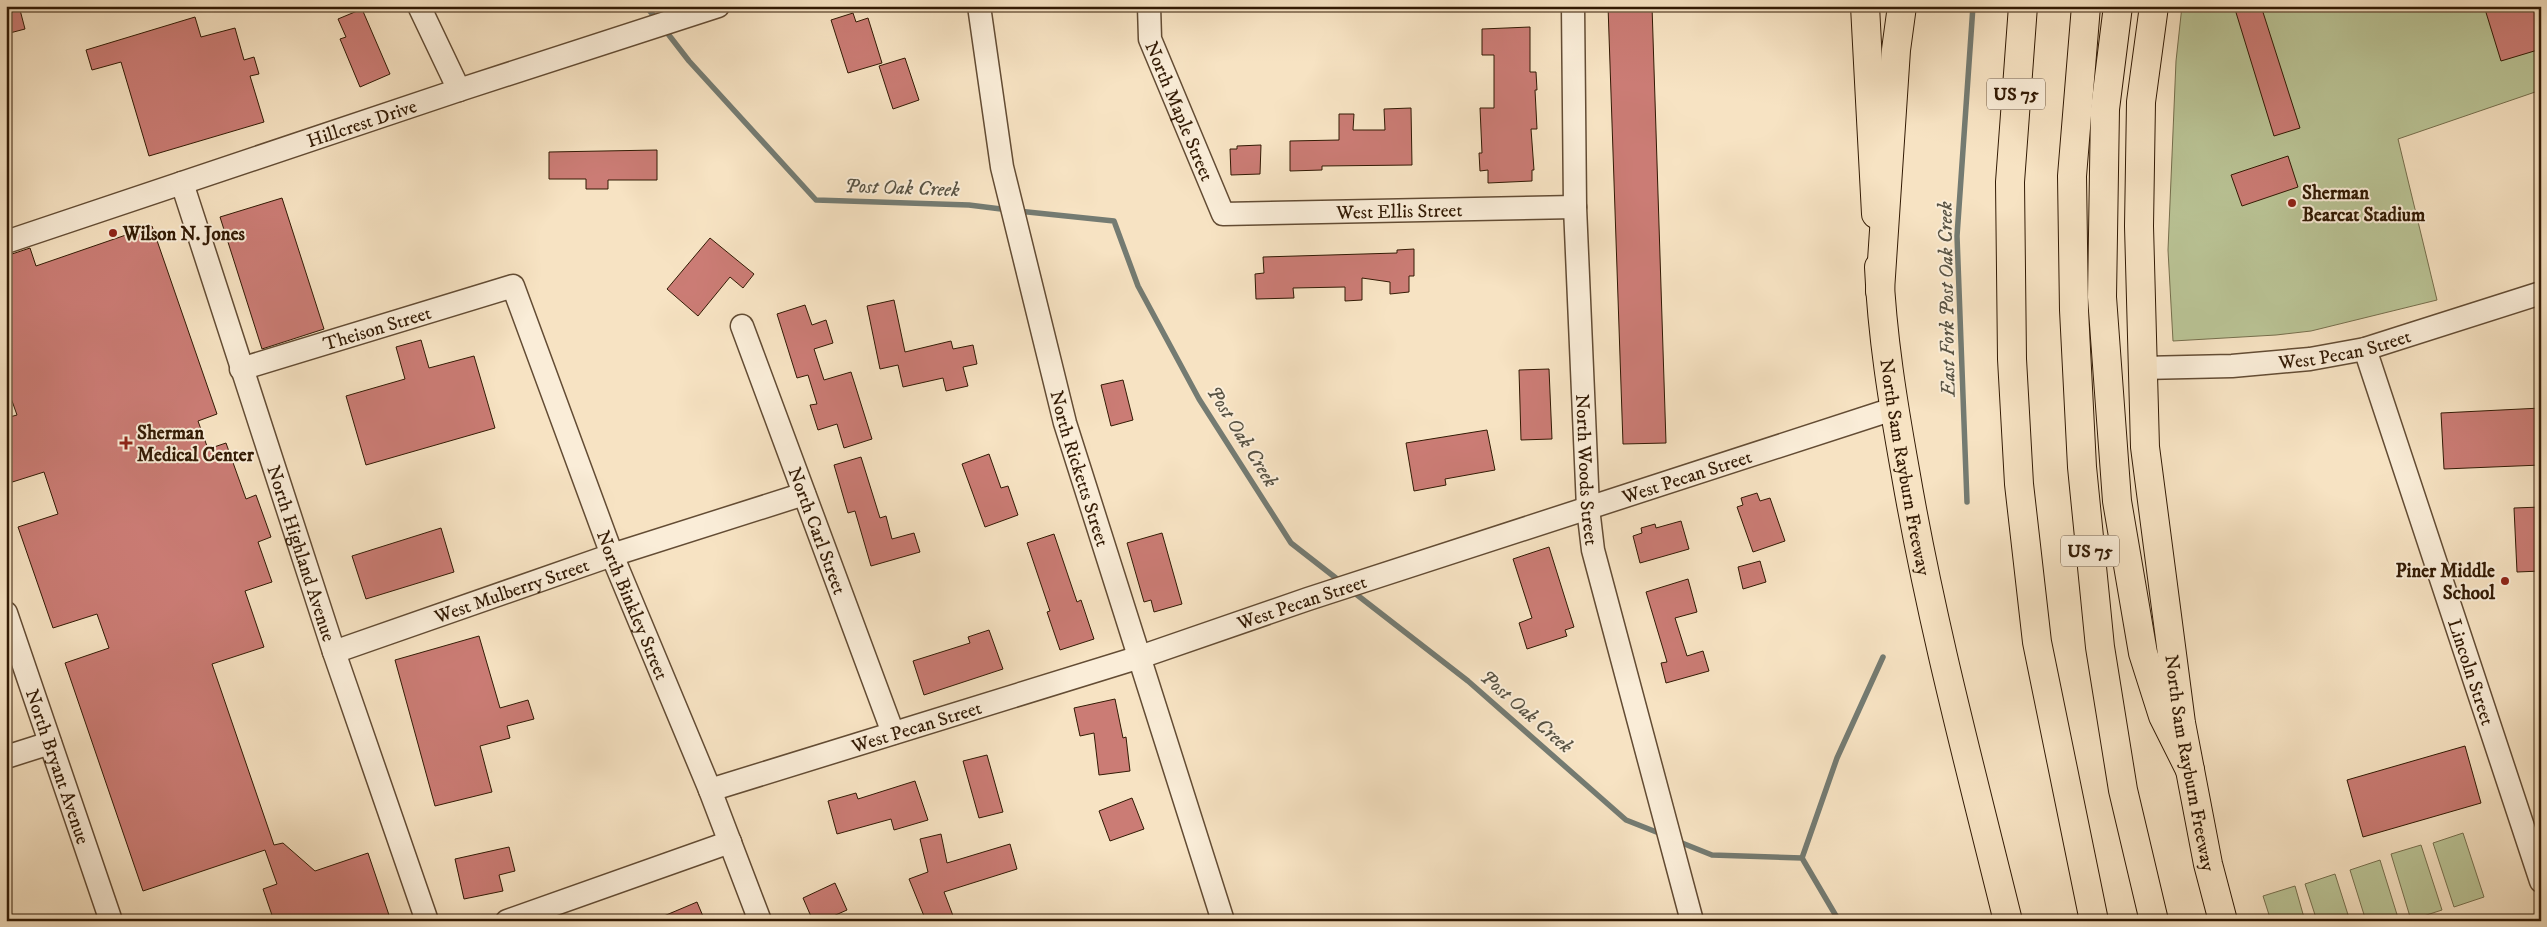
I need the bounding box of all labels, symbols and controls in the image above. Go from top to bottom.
street label: North Maple Street [1139,38,1218,185]
road number: US 75 [1987,78,2045,110]
street label: Hillcrest Drive [304,95,420,153]
water label: Post Oak Creek [844,174,960,203]
place label: Sherman Bearcat Stadium [2302,182,2426,227]
marker: Sherman Bearcat Stadium [2286,197,2298,209]
street label: West Ellis Street [1335,199,1463,225]
water label: East Fork Post Oak Creek [1933,201,1962,398]
place label: Wilson N. Jones [122,223,246,246]
marker: Wilson N. Jones [107,227,119,239]
street label: Theison Street [320,302,434,356]
street label: West Pecan Street [2276,325,2414,375]
street label: North Sam Rayburn Freeway [1874,358,1935,579]
water label: Post Oak Creek [1201,381,1283,493]
street label: North Ricketts Street [1044,388,1113,550]
street label: North Woods Street [1570,394,1602,547]
place label: Sherman Medical Center [137,422,255,467]
marker: Sherman Medical Center [119,436,133,450]
street label: West Pecan Street [1619,446,1755,510]
street label: North Highland Avenue [261,463,340,645]
street label: North Carl Street [782,464,851,598]
street label: North Binkley Street [591,527,673,683]
road number: US 75 [2061,536,2119,566]
street label: West Mulberry Street [431,554,592,629]
place label: Piner Middle School [2395,560,2495,605]
street label: West Pecan Street [1234,571,1370,636]
marker: Piner Middle School [2499,575,2511,587]
street label: Lincoln Street [2442,616,2499,728]
street label: North Sam Rayburn Freeway [2159,653,2220,875]
water label: Post Oak Creek [1474,665,1578,760]
street label: North Bryant Avenue [20,686,94,848]
street label: West Pecan Street [848,697,985,759]

